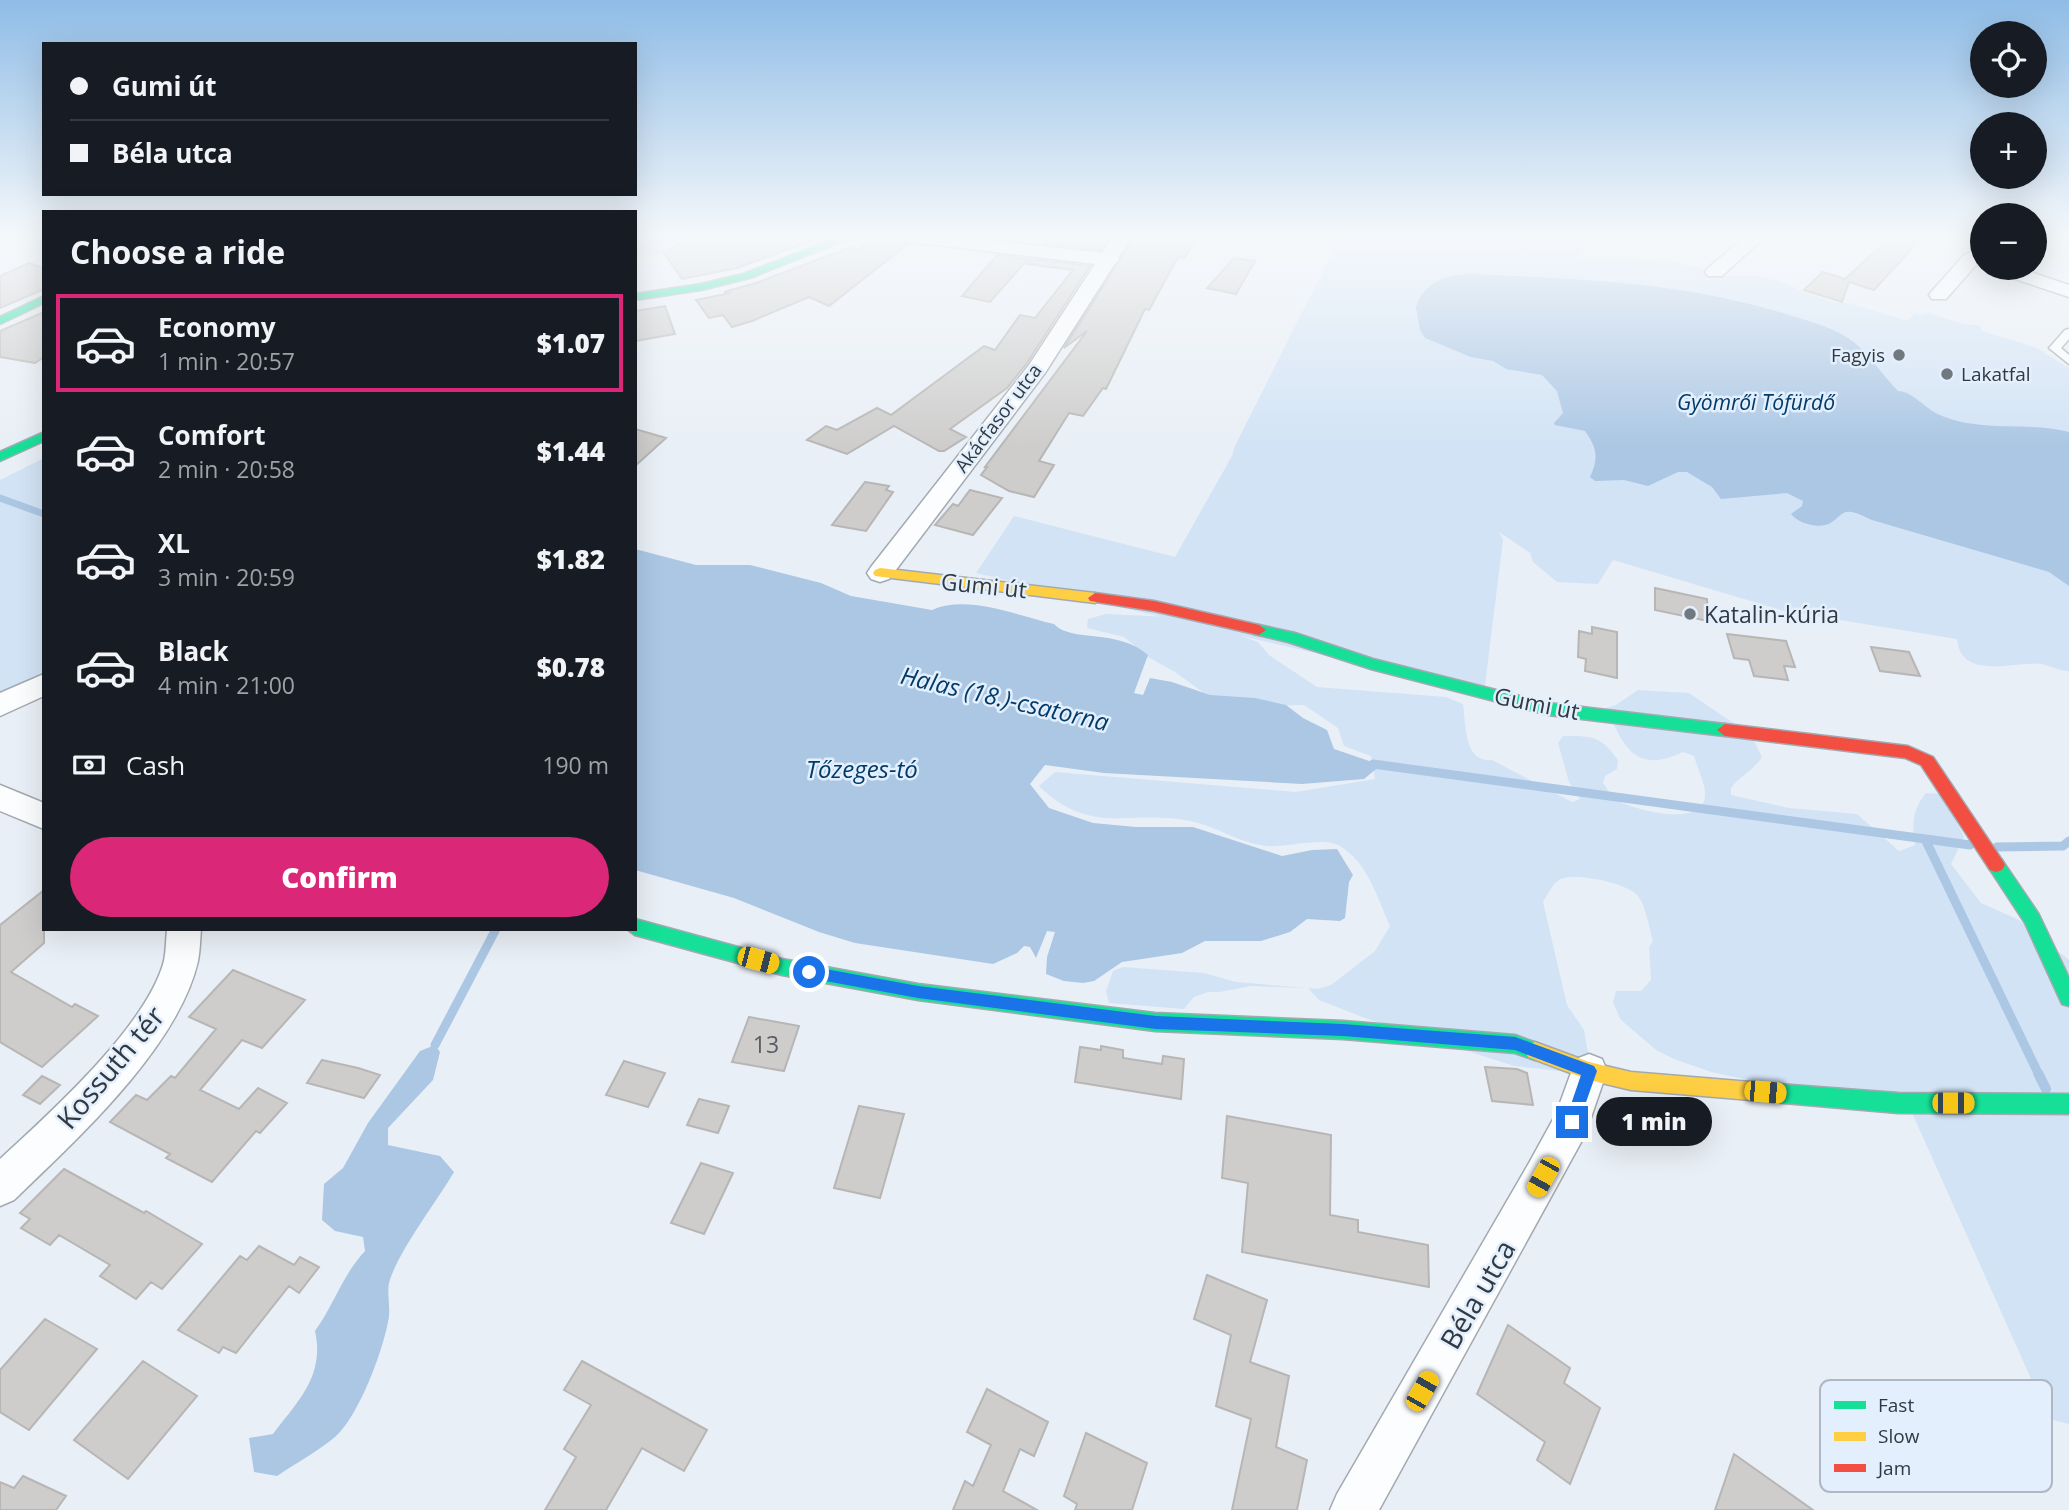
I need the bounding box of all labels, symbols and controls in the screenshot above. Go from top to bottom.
map controls [1970,21,2047,280]
button: locate [1970,21,2047,98]
text: Gumi út [112,68,217,104]
button: + [1970,112,2047,189]
text: Béla utca [112,135,233,171]
button: − [1970,203,2047,280]
text: Choose a ride [70,230,285,273]
text: Economy [158,309,276,345]
icon: car [74,312,137,375]
text: $1.07 [537,325,605,361]
place label: Fagyis [1831,342,1885,368]
text: 1 min · 20:57 [158,345,295,377]
marker: Fagyis [1891,347,1907,363]
street label: Akácfasor utca [949,358,1047,478]
place label: Lakatfal [1961,361,2031,387]
marker: Lakatfal [1939,366,1955,382]
water label: Gyömrői Tófürdő [1677,388,1836,416]
text: Comfort [158,417,265,453]
icon: car [74,420,137,483]
text: $1.44 [537,433,605,469]
text: 2 min · 20:58 [158,453,295,485]
text: XL [158,525,190,561]
icon: car [74,528,137,591]
text: $1.82 [537,541,605,577]
text: 3 min · 20:59 [158,561,295,593]
street label: Gumi út [939,565,1029,605]
place label: Katalin-kúria [1704,598,1839,630]
marker: Katalin-kúria [1682,606,1698,622]
text: Black [158,633,229,669]
icon: car [74,636,137,699]
text: $0.78 [537,649,605,685]
water label: Halas (18.)-csatorna [898,658,1113,738]
text: 4 min · 21:00 [158,669,295,701]
street label: Gumi út [1492,679,1582,727]
icon: cash [70,746,108,784]
text: Cash [126,747,185,783]
text: 190 m [542,749,609,781]
water label: Tőzeges-tó [806,752,918,785]
button: Confirm [70,837,609,917]
car [735,944,782,976]
route start [793,956,825,988]
street label: Kossuth tér [47,997,173,1136]
house number: 13 [753,1028,779,1060]
car [1744,1080,1787,1104]
car [1933,1093,1975,1114]
callout: 1 min [1596,1098,1712,1146]
text: 1 min [1621,1105,1687,1137]
route end [1556,1106,1588,1138]
car [1524,1154,1563,1200]
street label: Béla utca [1431,1233,1523,1355]
car [1403,1368,1442,1414]
legend [1820,1380,2052,1492]
text: Fast [1878,1392,1914,1418]
text: Slow [1878,1423,1920,1449]
text: Jam [1876,1455,1911,1481]

